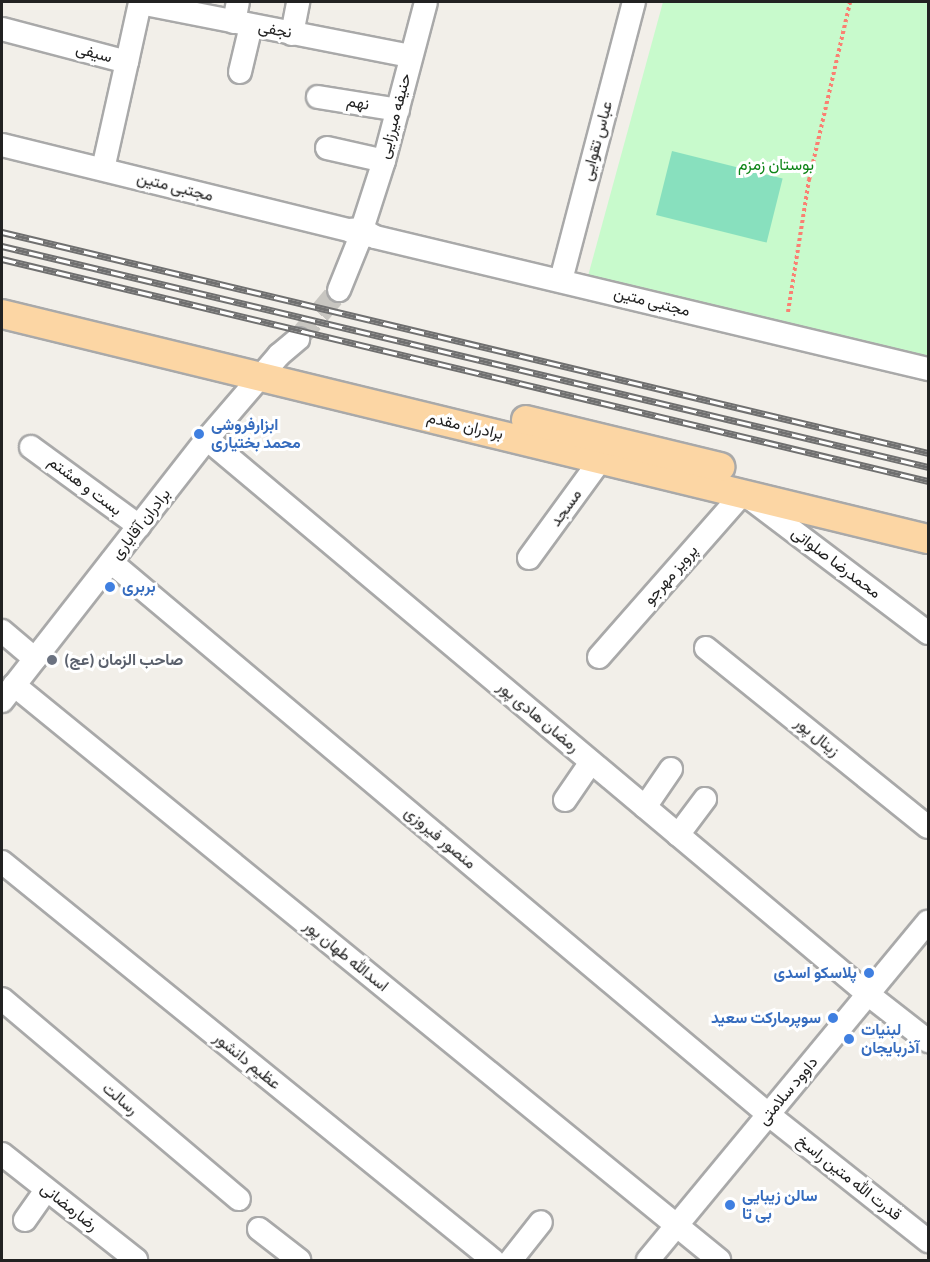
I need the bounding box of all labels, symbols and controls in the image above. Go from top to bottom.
street label: نجفی [257,17,293,43]
street label: سیفی [74,39,114,67]
street label: حنیفه میرزایی [374,71,416,161]
street label: نهم [345,92,371,114]
street label: عباس تقوایی [577,99,617,183]
park label: بوستان زمزم [738,155,814,175]
street label: مجتبی متین [135,168,215,206]
street label: مجتبی متین [612,283,692,321]
street label: برادران مقدم [425,408,505,444]
place label: ابزارفروشی محمد بختیاری [211,415,301,453]
marker: ابزارفروشی محمد بختیاری [192,427,206,441]
street label: بست و هشتم [44,452,126,520]
street label: برادران آقایاری [107,485,175,563]
street label: مسجد [546,486,586,530]
street label: محمدرضا صلواتی [788,523,884,603]
street label: پرویز مهرجو [640,541,702,609]
place label: بربری [122,577,156,597]
marker: بربری [103,580,117,594]
place label: صاحب الزمان (عج) [64,650,183,670]
marker: صاحب الزمان (عج) [45,653,59,667]
street label: رمضان هادی پور [493,677,583,757]
street label: زینال پور [791,713,843,761]
street label: منصور فیروزی [401,803,479,873]
street label: اسدالله طهان پور [300,916,392,996]
place label: پلاسکو اسدی [774,963,857,983]
marker: پلاسکو اسدی [862,966,876,980]
place label: سوپرمارکت سعید [711,1008,821,1028]
marker: سوپرمارکت سعید [826,1011,840,1025]
place label: لبنیات آذربایجان [861,1020,919,1058]
street label: عظیم دانشور [210,1028,284,1094]
marker: لبنیات آذربایجان [842,1032,856,1046]
street label: داوود سلامتی [754,1053,822,1129]
street label: رسالت [98,1079,142,1119]
street label: قدرت الله متین راسخ [793,1131,905,1225]
street label: رضارمضانی [37,1179,101,1235]
place label: سالن زیبایی بی تا [742,1186,818,1224]
marker: سالن زیبایی بی تا [723,1198,737,1212]

